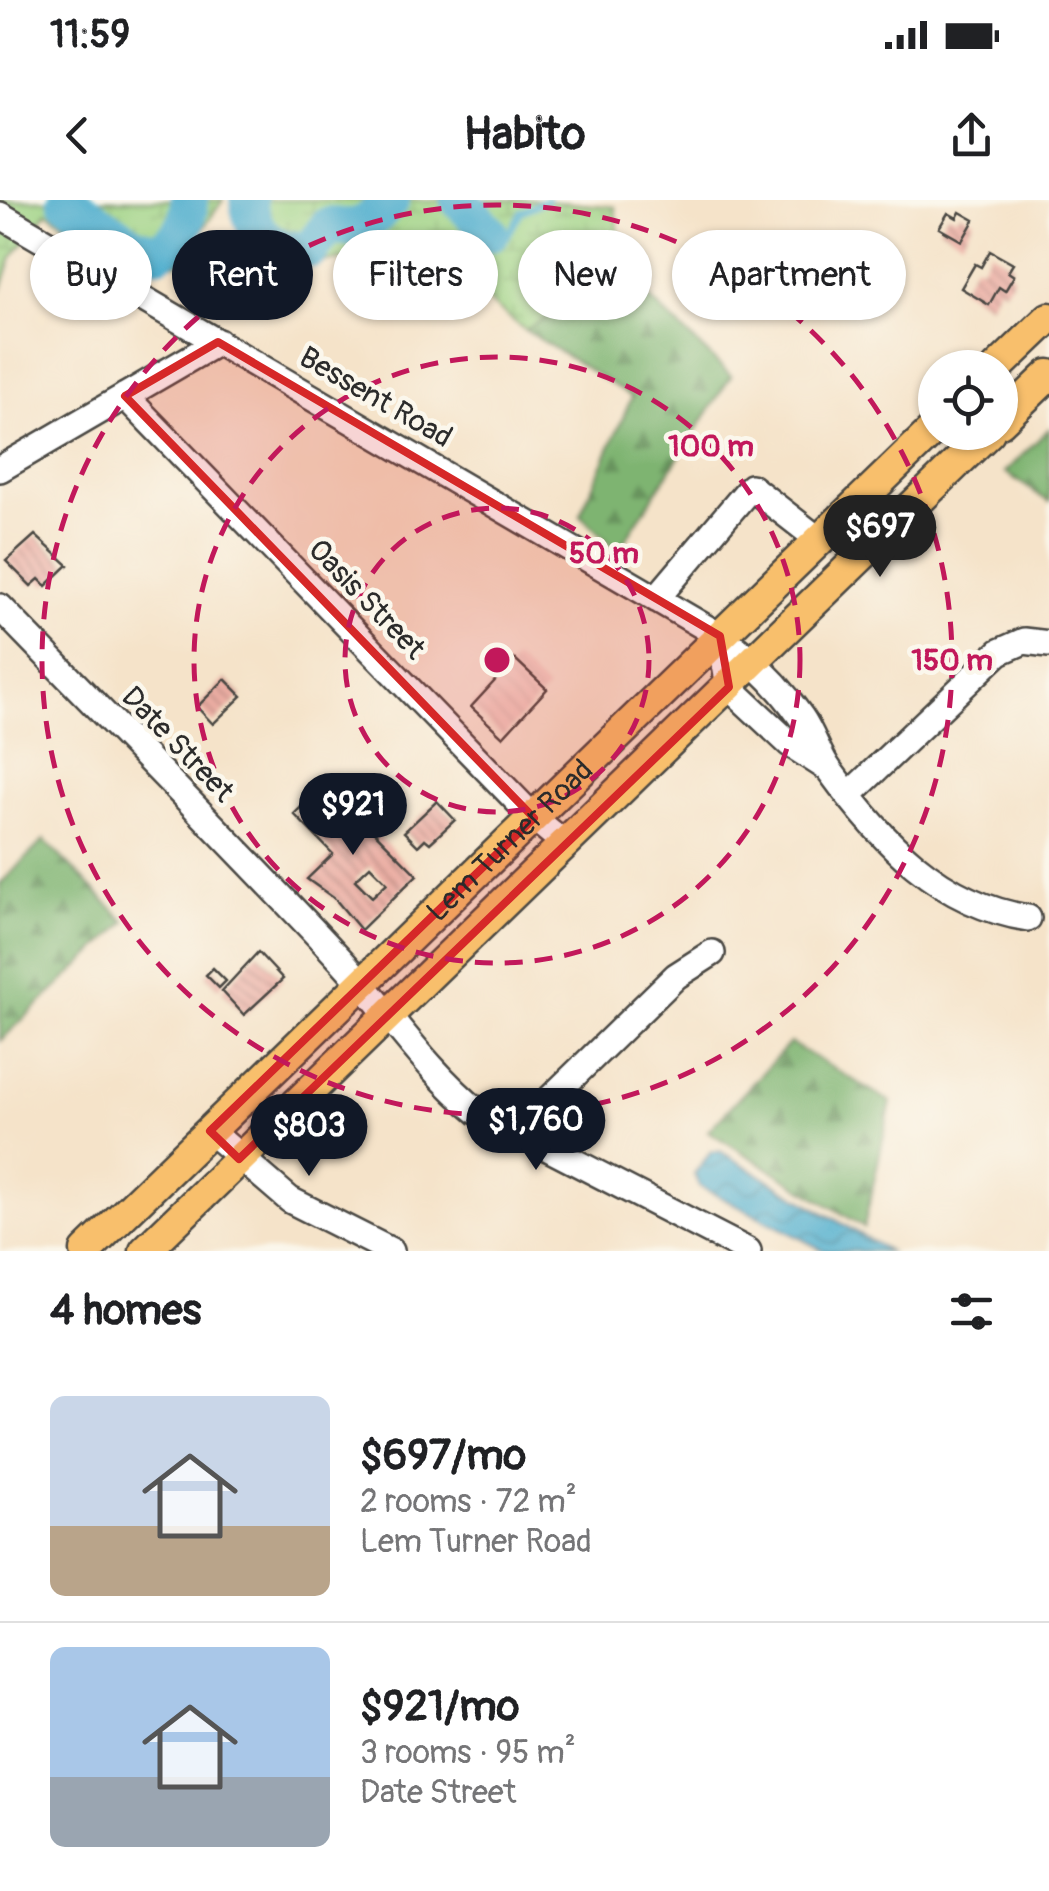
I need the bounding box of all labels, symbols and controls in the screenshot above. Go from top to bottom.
text: 11:59 [50,11,130,59]
text: Habito [464,107,585,163]
icon: back [50,108,105,163]
icon: share [944,108,999,163]
chip: Buy [30,230,152,320]
chip: Rent [172,230,313,320]
chip: Filters [333,230,498,320]
chip: New [518,230,652,320]
chip: Apartment [672,230,906,320]
street label: Bessent Road [293,339,459,456]
map controls [918,350,1018,450]
button: locate [918,350,1018,450]
text: 100 m [668,428,754,465]
pin: $697 [821,495,939,580]
text: $697 [845,507,915,547]
street label: Oasis Street [300,531,434,668]
text: 50 m [569,535,639,572]
centre of rings [479,642,515,678]
text: 150 m [911,642,993,679]
street label: Date Street [113,679,242,811]
street label: Lem Turner Road [419,752,601,930]
pin: $921 [294,773,412,858]
text: $921 [321,785,385,825]
pin: $1,760 [455,1088,617,1173]
pin: $803 [250,1094,368,1179]
text: $1,760 [488,1100,584,1140]
text: $803 [272,1106,346,1146]
icon: filters [944,1284,999,1339]
text: 4 homes [50,1285,201,1337]
text: $697/mo [360,1430,526,1482]
icon: home [130,1436,250,1556]
text: 2 rooms · 72 m² [360,1482,577,1522]
text: Lem Turner Road [360,1522,592,1562]
text: $921/mo [360,1681,519,1733]
icon: home [130,1687,250,1807]
text: 3 rooms · 95 m² [360,1733,576,1773]
text: Date Street [360,1773,516,1813]

